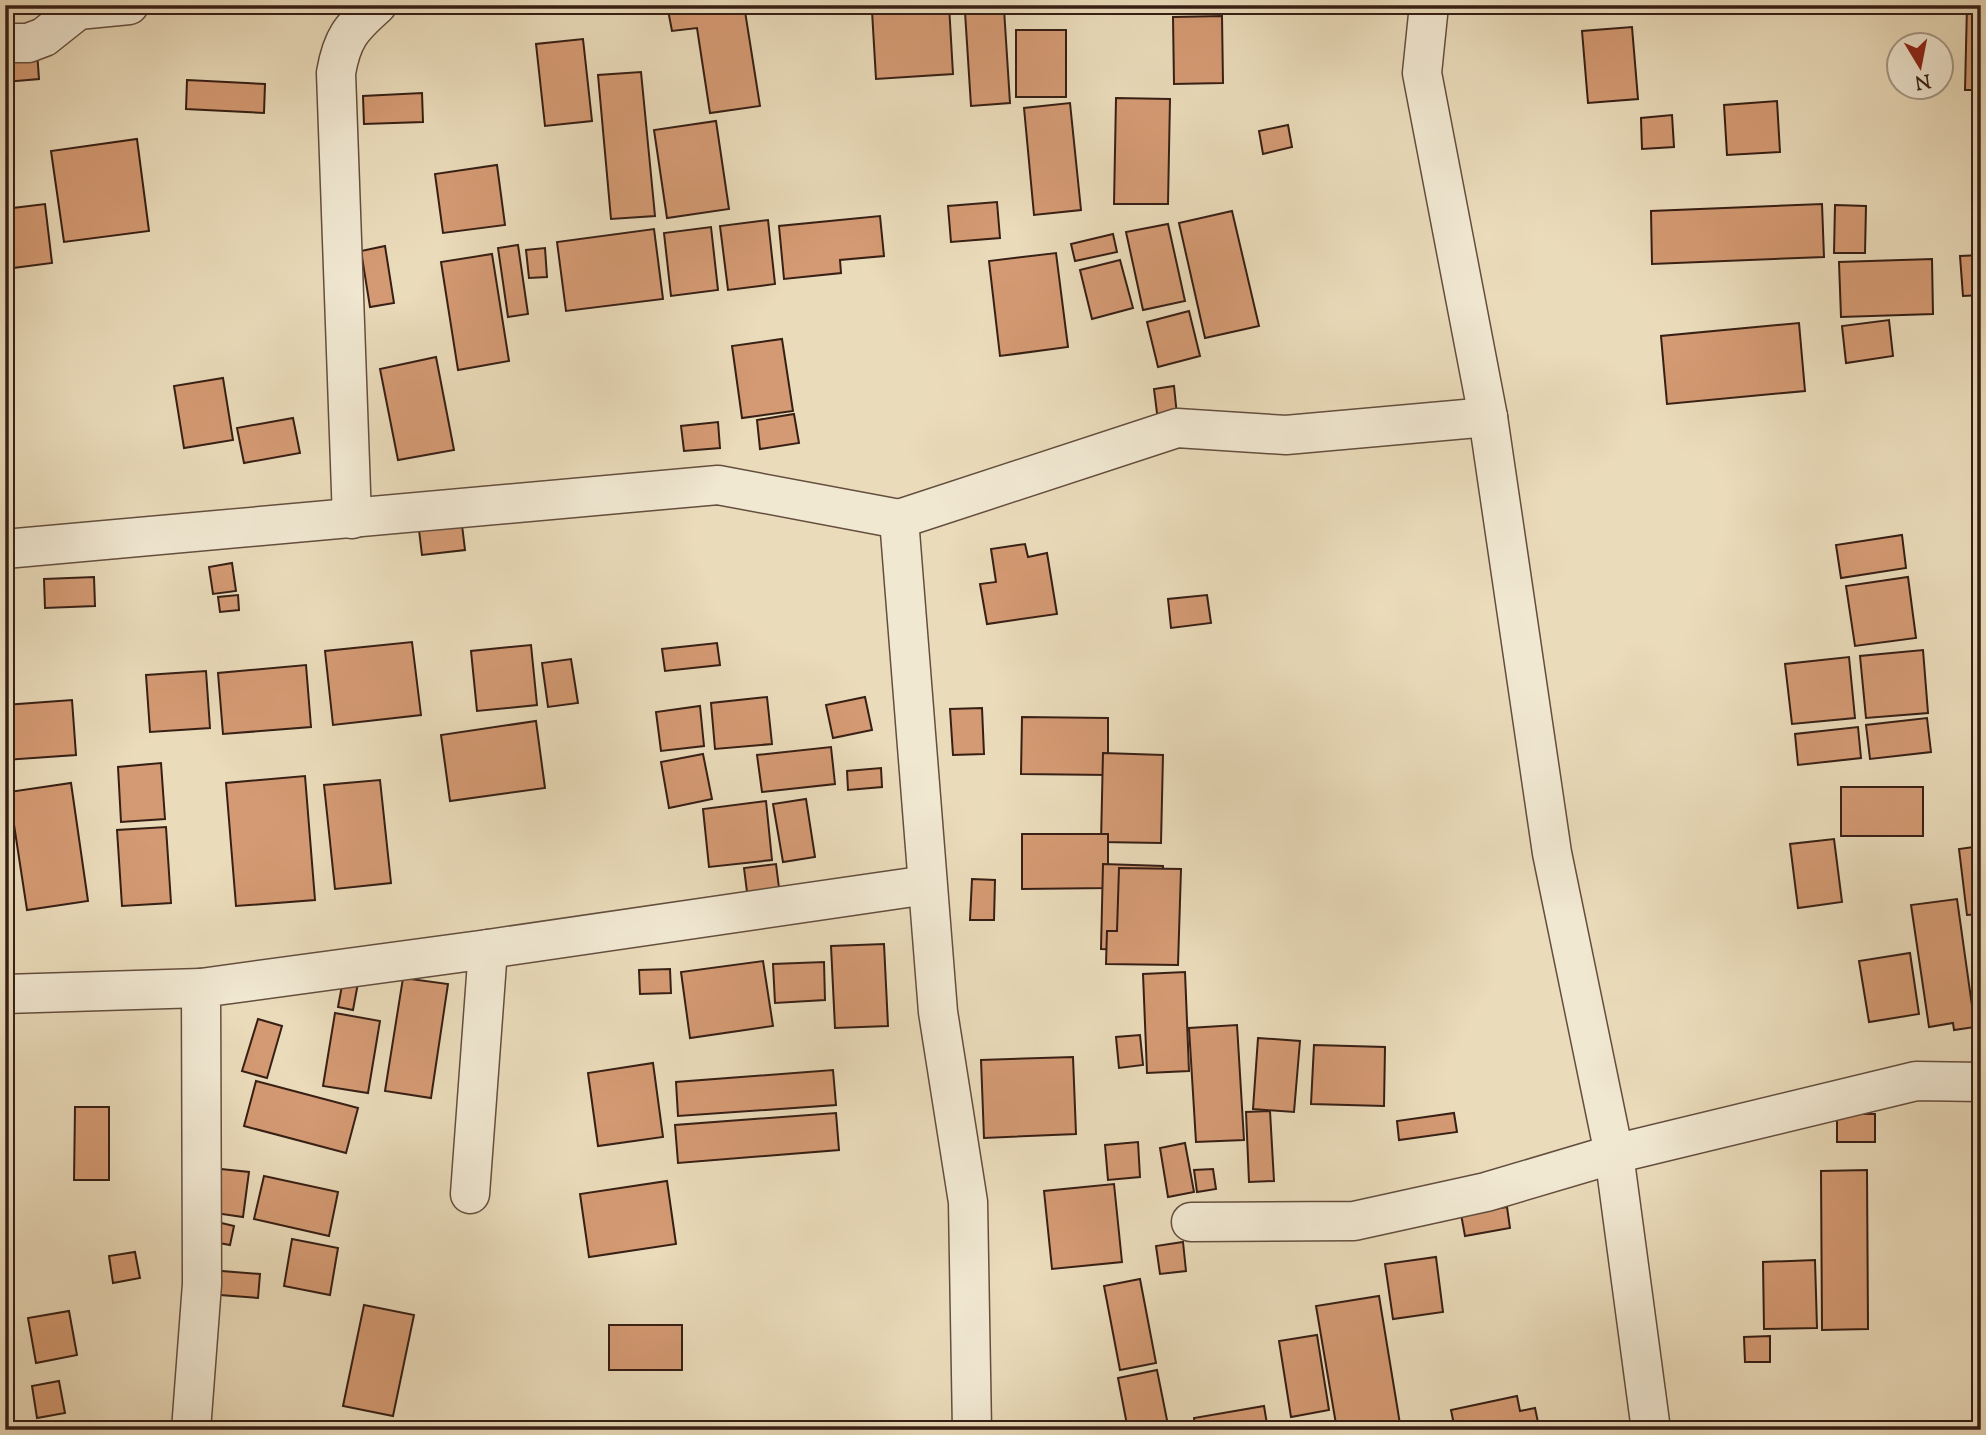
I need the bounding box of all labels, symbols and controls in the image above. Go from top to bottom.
north arrow [1884,32,1954,102]
text: N [1913,66,1932,95]

